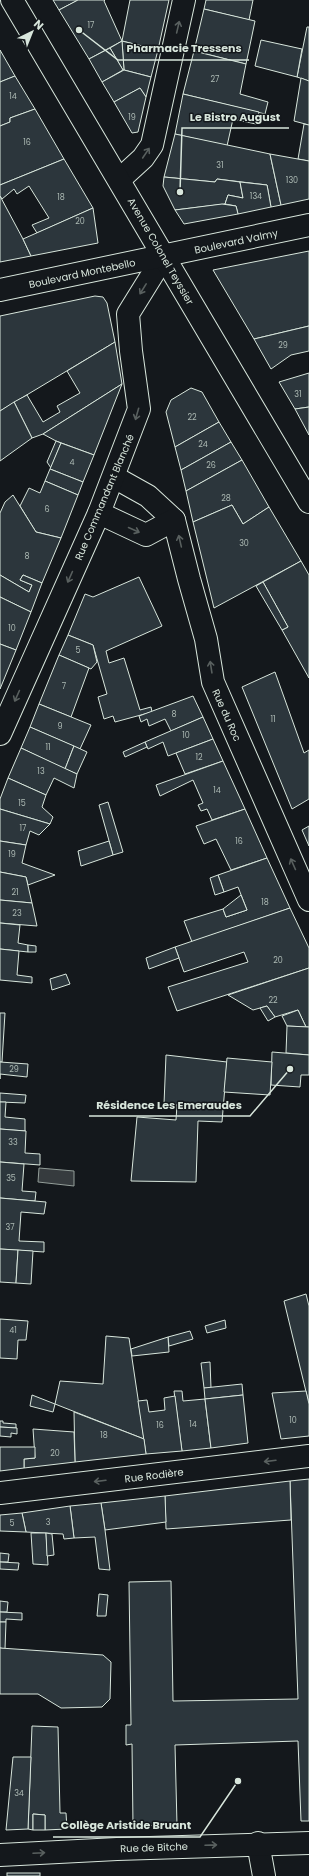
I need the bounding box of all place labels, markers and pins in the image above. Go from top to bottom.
callout: Pharmacie Tressens [118,37,249,60]
callout: Le Bistro August [182,105,289,128]
callout: Résidence Les Emeraudes [89,1093,250,1116]
callout: Collège Aristide Bruant [53,1814,200,1837]

